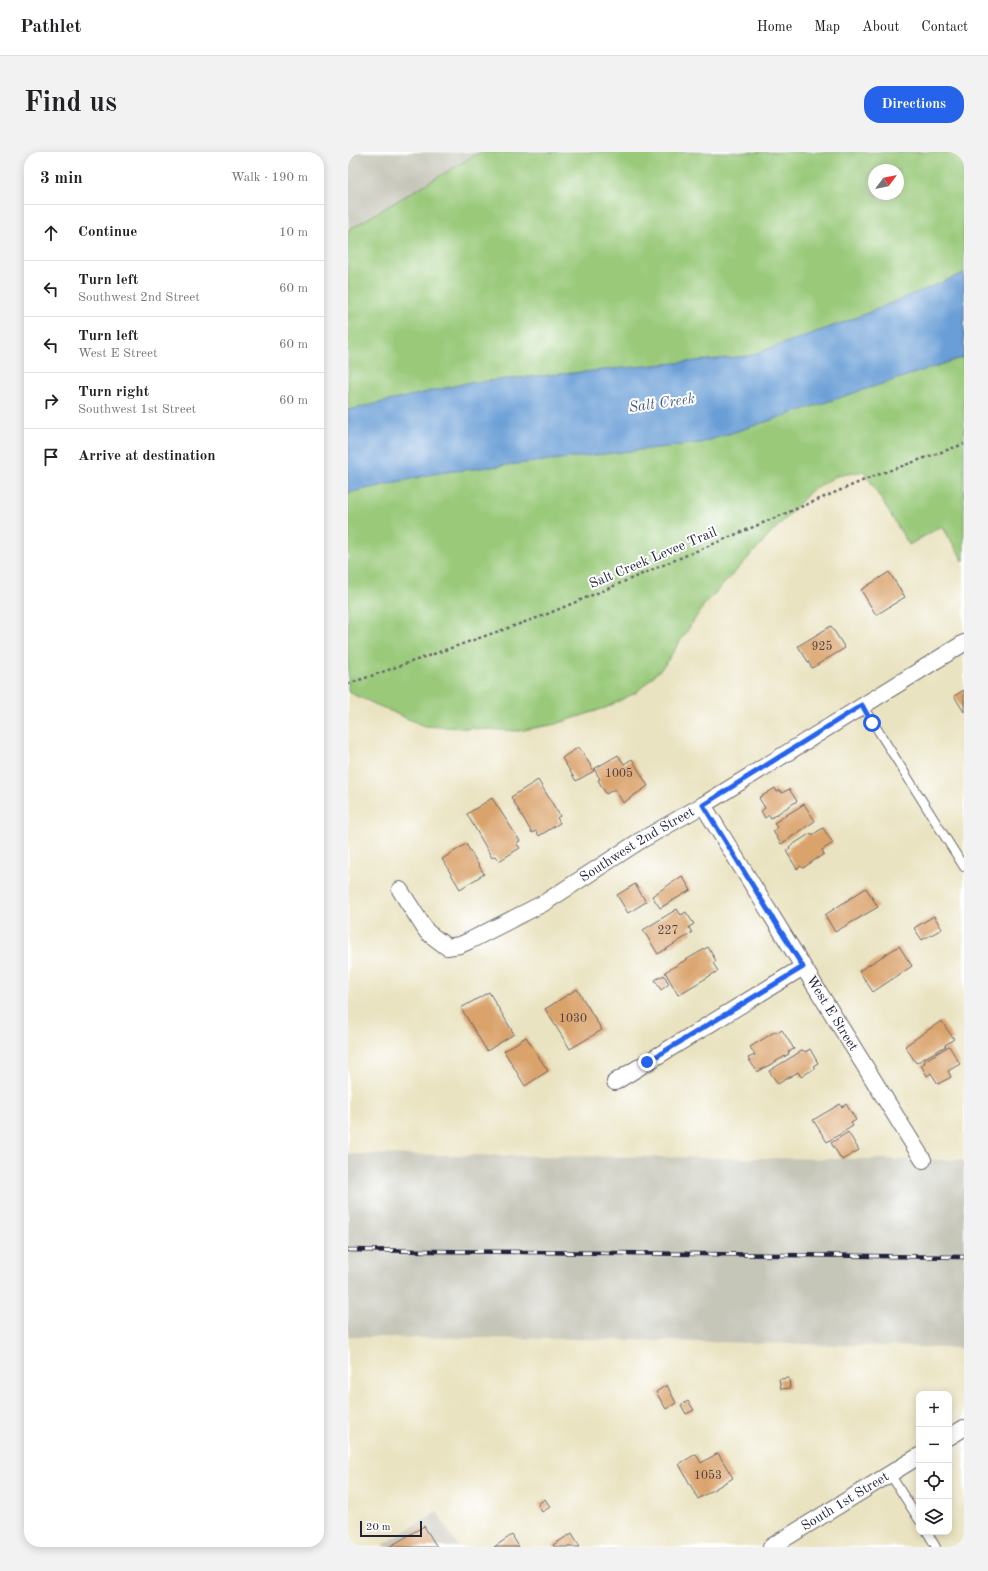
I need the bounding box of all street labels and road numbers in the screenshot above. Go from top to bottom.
street label: Salt Creek Levee Trail [587,525,719,591]
street label: Southwest 2nd Street [577,804,697,885]
street label: West E Street [804,973,861,1053]
street label: South 1st Street [799,1469,891,1534]

